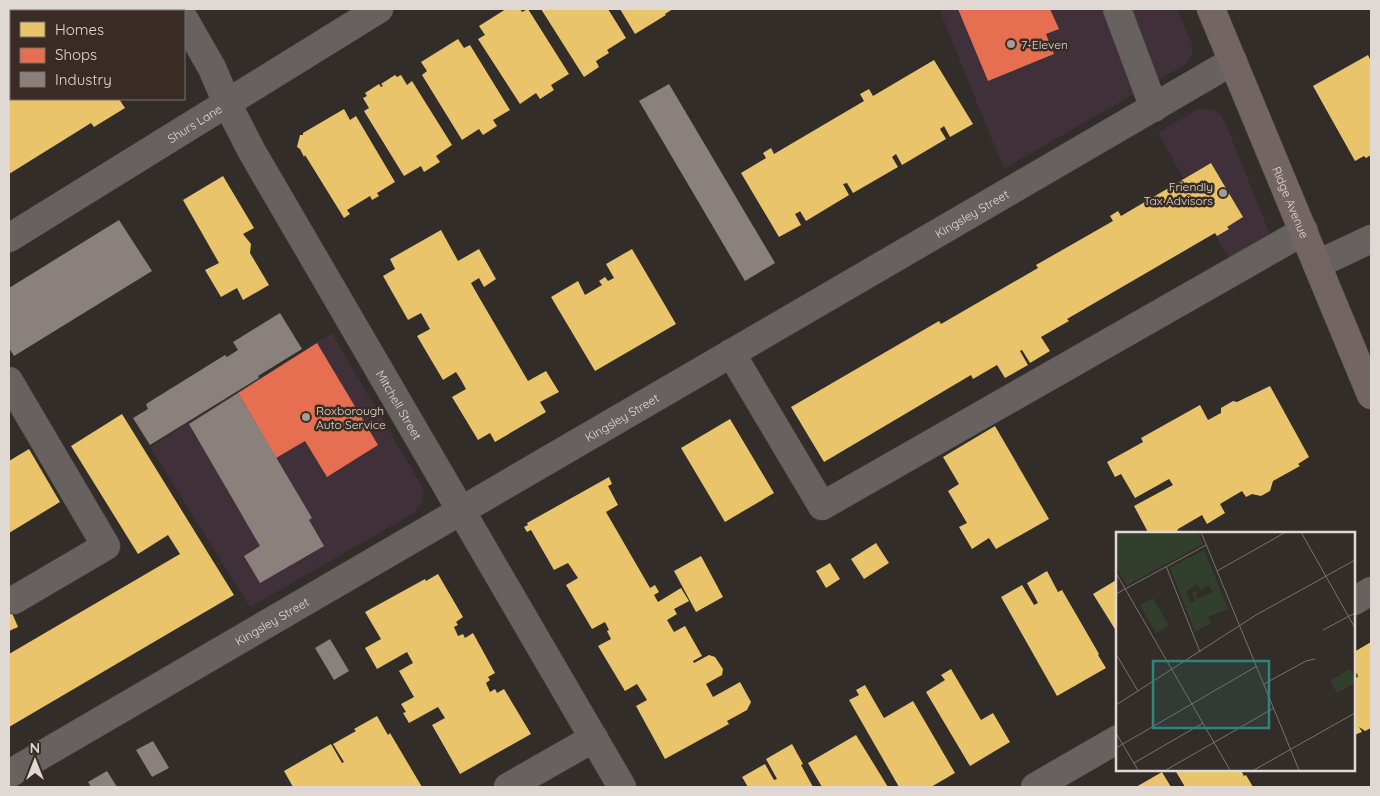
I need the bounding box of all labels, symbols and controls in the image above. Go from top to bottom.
legend [10,10,185,100]
text: Homes [55,20,104,39]
place label: 7-Eleven [1021,37,1068,52]
marker: 7-Eleven [1005,38,1017,50]
text: Shops [55,45,97,64]
text: Industry [55,70,112,89]
street label: Shurs Lane [164,101,225,146]
street label: Ridge Avenue [1269,164,1313,240]
place label: Friendly Tax Advisors [1144,179,1213,208]
street label: Kingsley Street [932,186,1011,241]
marker: Friendly Tax Advisors [1217,187,1229,199]
street label: Mitchell Street [373,367,425,442]
street label: Kingsley Street [582,390,661,444]
place label: Roxborough Auto Service [316,403,386,432]
marker: Roxborough Auto Service [300,411,312,423]
inset map [1116,532,1355,771]
street label: Kingsley Street [232,594,311,648]
north arrow [10,736,60,786]
text: N [30,739,40,757]

